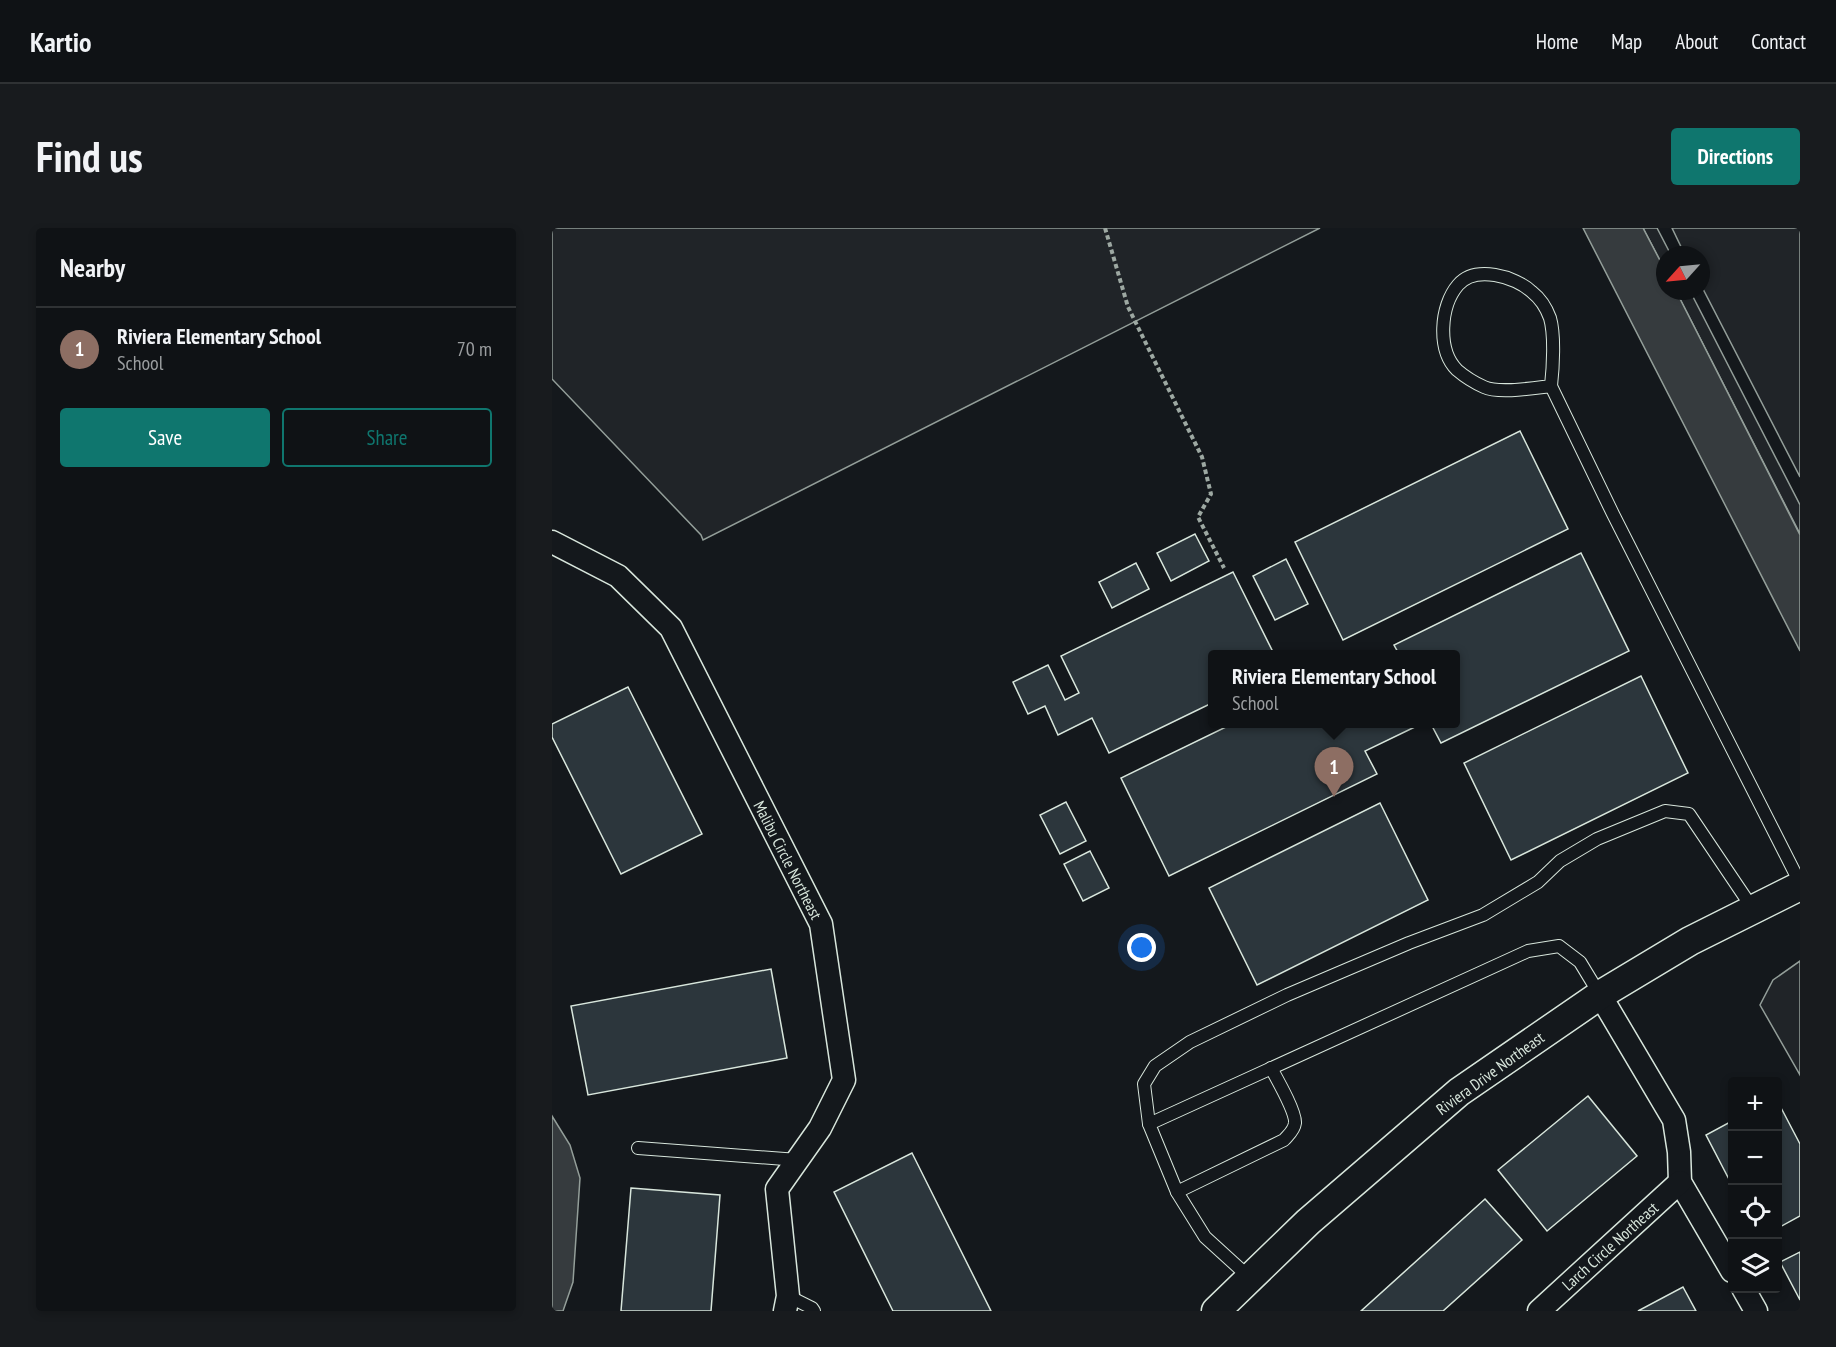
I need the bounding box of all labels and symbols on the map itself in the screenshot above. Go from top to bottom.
north arrow [1656,246,1710,300]
pin: 1 [1314,748,1354,797]
street label: Malibu Circle Northeast [750,797,827,923]
your location [1127,933,1156,962]
street label: Riviera Drive Northeast [1432,1027,1548,1119]
street label: Larch Circle Northeast [1558,1197,1663,1294]

